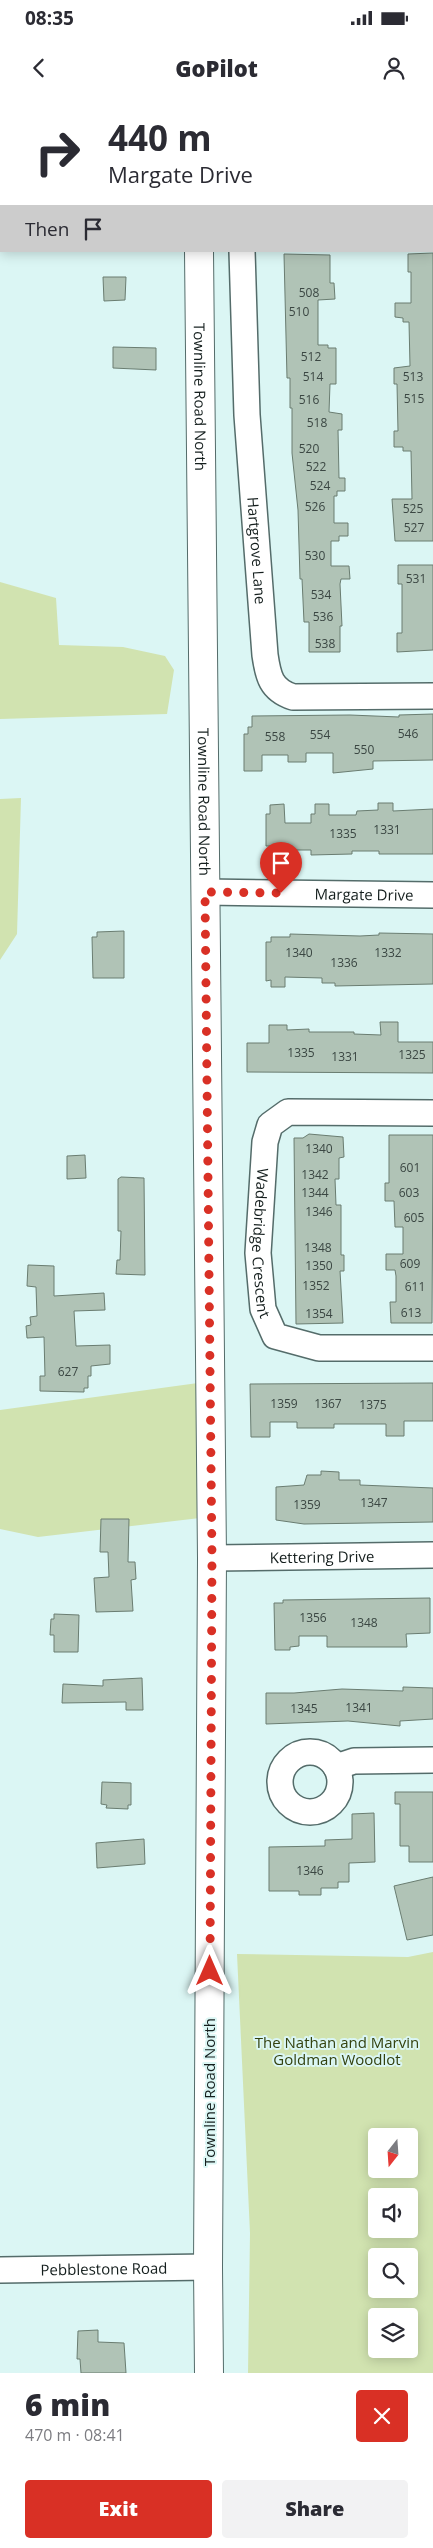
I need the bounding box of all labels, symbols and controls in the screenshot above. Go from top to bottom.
text: 08:35 [25,5,74,31]
text: GoPilot [175,53,258,83]
icon: back [25,54,53,82]
icon: person [380,54,408,82]
text: 440 m [108,114,212,161]
icon: right [25,120,90,185]
text: Margate Drive [108,159,253,189]
icon: arrive [79,215,107,243]
text: Then [25,216,69,242]
house number: 508 [299,284,319,301]
house number: 510 [289,303,309,320]
street label: Townline Road North [190,323,211,471]
house number: 512 [301,348,321,365]
house number: 514 [303,368,323,385]
house number: 513 [403,368,423,385]
house number: 515 [404,390,424,407]
house number: 516 [299,391,319,408]
house number: 518 [307,414,327,431]
house number: 520 [299,440,319,457]
house number: 522 [306,458,326,475]
house number: 524 [310,477,330,494]
street label: Hartgrove Lane [243,496,271,605]
house number: 526 [305,498,325,515]
house number: 525 [403,500,423,517]
house number: 527 [404,519,424,536]
house number: 530 [305,547,325,564]
house number: 531 [406,570,426,587]
house number: 534 [311,586,331,603]
house number: 536 [313,608,333,625]
house number: 538 [315,635,335,652]
house number: 546 [398,725,418,742]
house number: 554 [310,726,330,743]
street label: Townline Road North [194,728,215,876]
house number: 558 [265,728,285,745]
house number: 550 [354,741,374,758]
house number: 1331 [373,821,401,838]
house number: 1335 [329,825,357,842]
pin [260,842,302,893]
icon: arrive [267,849,295,877]
street label: Margate Drive [314,883,414,905]
house number: 1340 [285,944,313,961]
house number: 1332 [374,944,402,961]
house number: 1336 [330,954,358,971]
house number: 1335 [287,1044,315,1061]
house number: 1325 [398,1046,426,1063]
house number: 1331 [331,1048,359,1065]
house number: 1340 [305,1140,333,1157]
house number: 601 [400,1159,420,1176]
house number: 1342 [301,1166,329,1183]
street label: Wadebridge Crescent [248,1167,276,1321]
house number: 1344 [301,1184,329,1201]
house number: 603 [399,1184,419,1201]
house number: 1346 [305,1203,333,1220]
house number: 605 [404,1209,424,1226]
house number: 1348 [304,1239,332,1256]
house number: 609 [400,1255,420,1272]
house number: 1350 [305,1257,333,1274]
house number: 1352 [302,1277,330,1294]
house number: 611 [405,1278,425,1295]
house number: 613 [401,1304,421,1321]
house number: 1354 [305,1305,333,1322]
house number: 627 [58,1363,78,1380]
house number: 1359 [270,1395,298,1412]
house number: 1367 [314,1395,342,1412]
house number: 1375 [359,1396,387,1413]
house number: 1347 [360,1494,388,1511]
house number: 1359 [293,1496,321,1513]
street label: Kettering Drive [269,1546,374,1567]
house number: 1356 [299,1609,327,1626]
house number: 1348 [350,1614,378,1631]
house number: 1341 [345,1699,373,1716]
house number: 1345 [290,1700,318,1717]
house number: 1346 [296,1862,324,1879]
position arrow [183,1944,235,1996]
street label: Townline Road North [199,2018,219,2166]
park label: The Nathan and Marvin Goldman Woodlot [255,2032,419,2069]
north arrow [368,2128,418,2178]
map controls [368,2128,418,2358]
button: sound [368,2188,418,2238]
button: search [368,2248,418,2298]
street label: Pebblestone Road [40,2258,168,2279]
button: layers [368,2308,418,2358]
text: 6 min [25,2384,110,2425]
button: close [356,2390,408,2442]
text: 470 m · 08:41 [25,2424,125,2446]
button: Exit [25,2480,212,2538]
button: Share [222,2480,408,2538]

